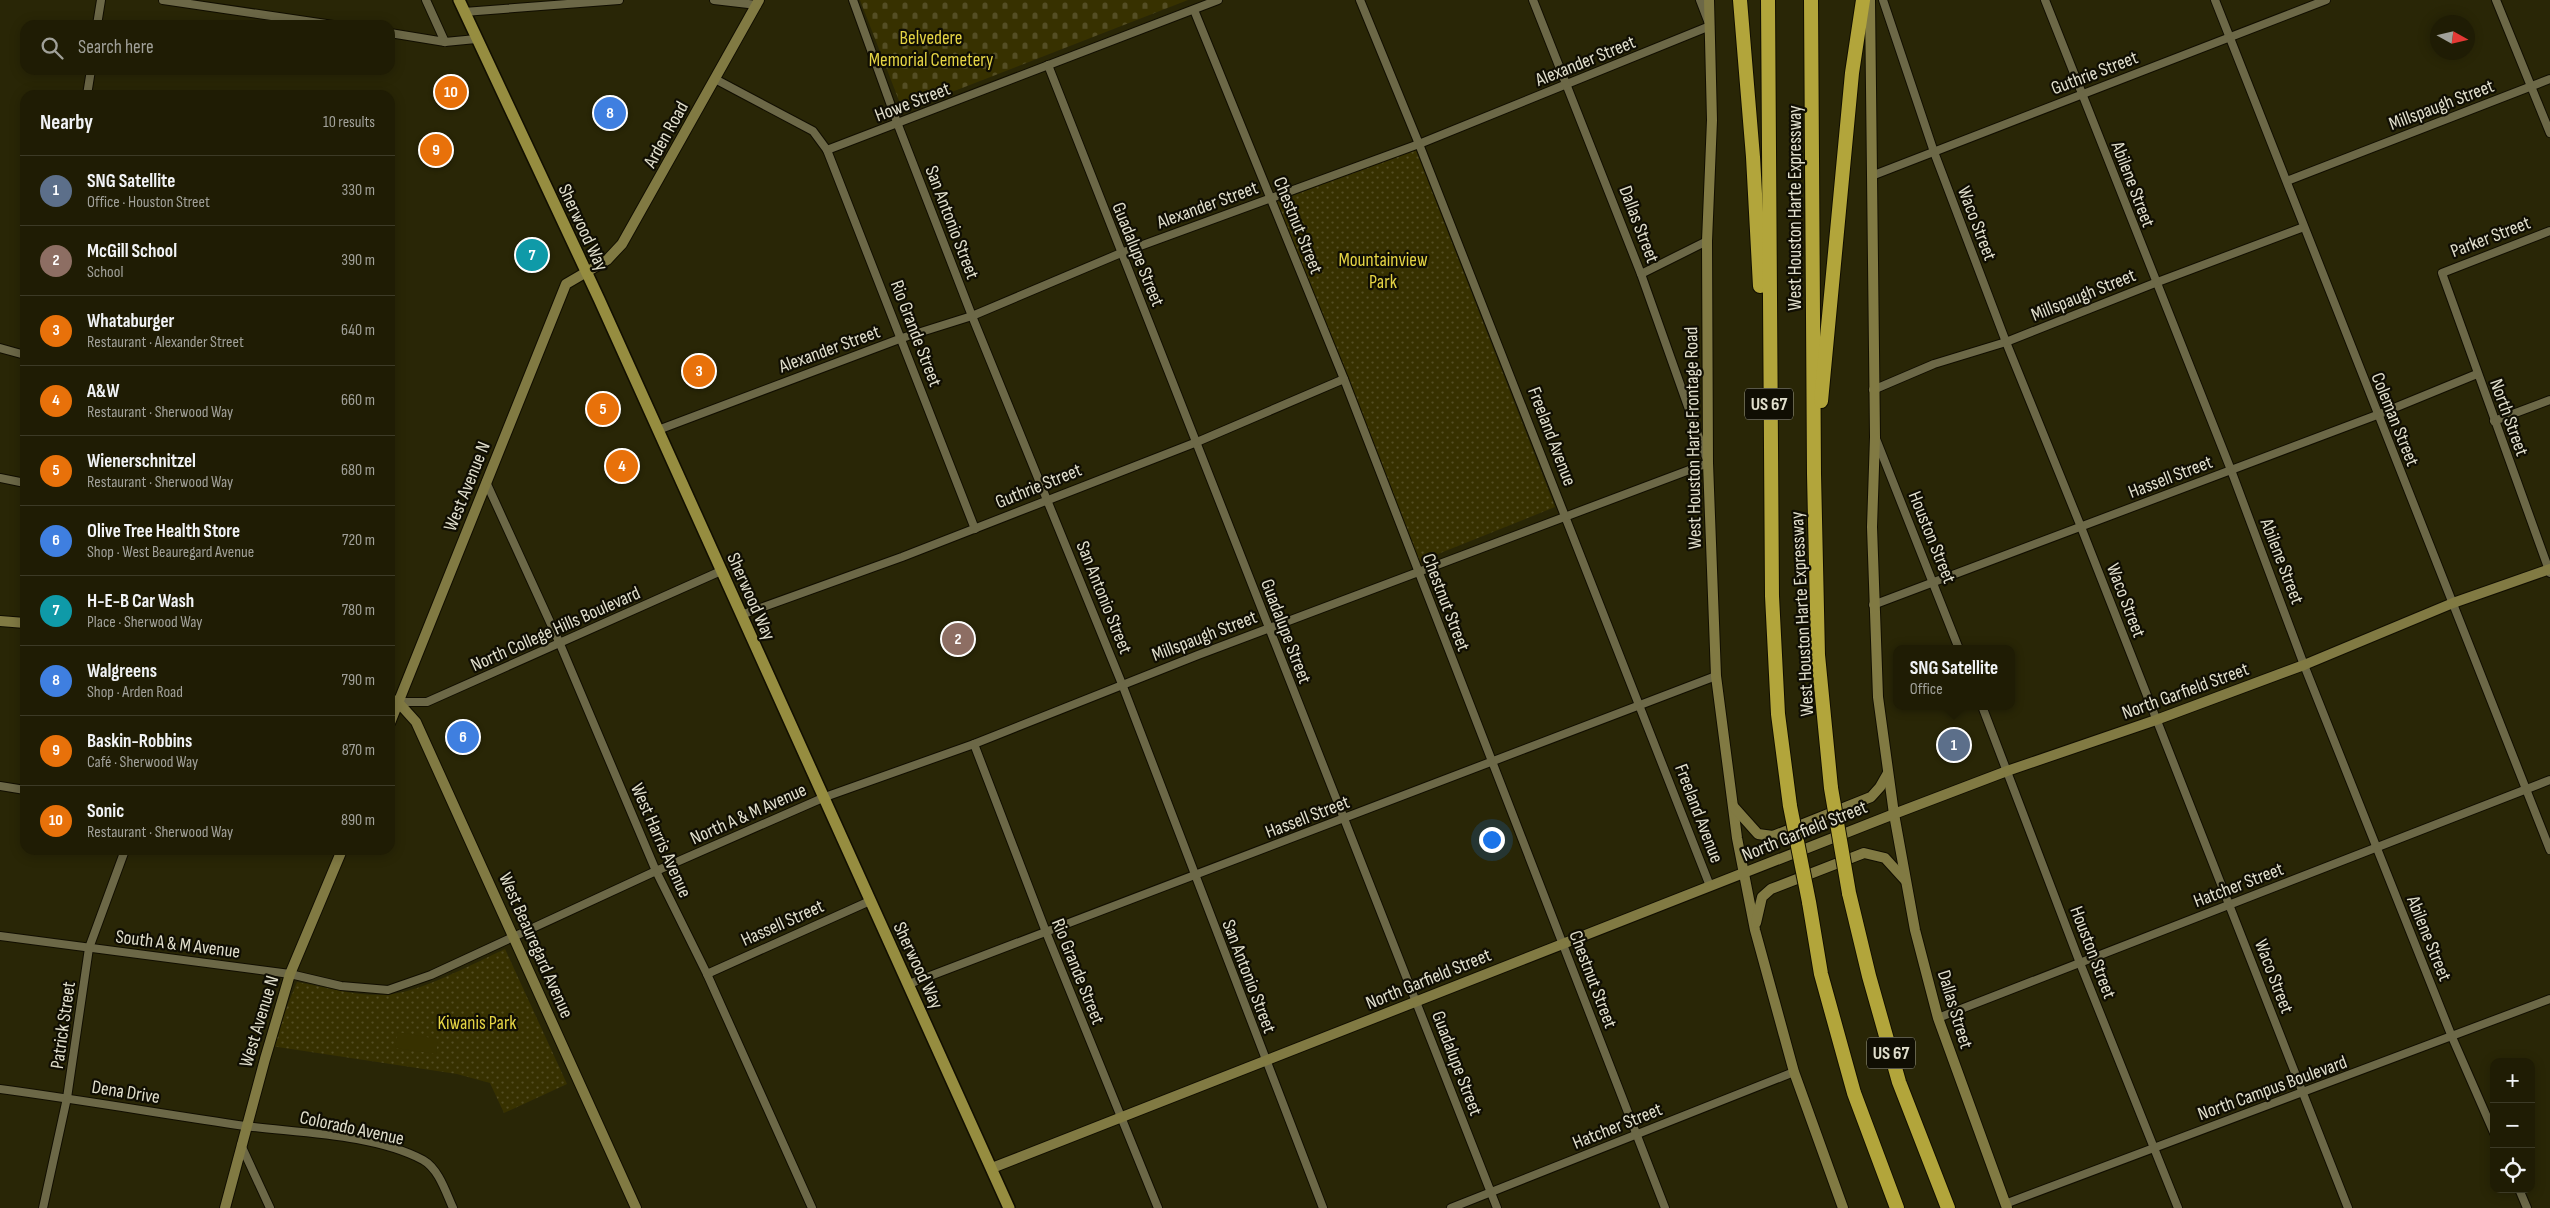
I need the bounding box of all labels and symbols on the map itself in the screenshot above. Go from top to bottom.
north arrow [2430,15,2475,60]
park label: Belvedere Memorial Cemetery [869,27,994,72]
street label: Alexander Street [1531,31,1639,92]
street label: Guthrie Street [2048,46,2141,100]
pin: 10 [435,73,467,111]
street label: Millspaugh Street [2386,75,2497,136]
street label: Howe Street [872,77,954,127]
pin: 8 [594,94,626,132]
street label: Arden Road [638,98,694,173]
street label: West Houston Harte Expressway [1784,105,1807,311]
pin: 9 [420,131,452,169]
street label: Abilene Street [2105,138,2160,231]
street label: San Antonio Street [919,163,984,283]
street label: Chestnut Street [1268,174,1328,278]
street label: Alexander Street [1153,176,1261,235]
street label: Sherwood Way [553,180,613,275]
street label: Dallas Street [1613,183,1664,267]
street label: Waco Street [1952,183,2001,264]
street label: Guadalupe Street [1106,199,1169,310]
street label: Parker Street [2447,212,2534,263]
pin: 7 [516,236,548,274]
park label: Mountainview Park [1338,249,1428,294]
street label: Millspaugh Street [2028,264,2139,327]
street label: Rio Grande Street [885,277,946,390]
street label: Alexander Street [775,320,883,379]
street label: West Houston Harte Frontage Road [1680,327,1707,549]
pin: 3 [683,352,715,390]
street label: Coleman Street [2365,369,2424,470]
street label: North Street [2484,376,2533,459]
street label: Freeland Avenue [1522,384,1581,489]
road number: US 67 [1745,388,1793,419]
pin: 5 [587,390,619,428]
street label: West Avenue N [439,438,496,535]
pin: 4 [606,447,638,485]
street label: Hassell Street [2125,451,2216,504]
street label: Guthrie Street [992,459,1085,514]
street label: Houston Street [1903,488,1961,587]
street label: West Houston Harte Expressway [1786,510,1819,717]
street label: Abilene Street [2254,515,2309,608]
street label: San Antonio Street [1071,538,1137,657]
street label: Sherwood Way [721,549,780,645]
street label: Chestnut Street [1416,551,1475,655]
street label: Waco Street [2101,560,2150,641]
street label: Guadalupe Street [1255,576,1316,687]
street label: North College Hills Boulevard [467,582,644,677]
street label: Millspaugh Street [1149,606,1260,667]
pin: 2 [942,620,974,658]
street label: North Garfield Street [2119,658,2252,725]
pin: 6 [447,718,479,756]
pin: 1 [1938,726,1970,764]
street label: Freeland Avenue [1669,761,1728,866]
street label: North A & M Avenue [687,778,810,850]
street label: West Harris Avenue [625,780,696,901]
street label: Hassell Street [1262,791,1353,844]
street label: North Garfield Street [1739,796,1871,867]
your location [1479,827,1505,853]
street label: Hatcher Street [2190,858,2287,913]
street label: West Beauregard Avenue [493,869,578,1022]
street label: Abilene Street [2401,892,2456,985]
street label: Hassell Street [738,895,828,952]
street label: Houston Street [2064,903,2121,1002]
street label: Rio Grande Street [1046,915,1109,1028]
street label: San Antonio Street [1216,917,1281,1037]
street label: Sherwood Way [888,918,948,1013]
street label: South A & M Avenue [114,925,241,964]
street label: Chestnut Street [1563,928,1622,1032]
street label: Waco Street [2249,936,2298,1017]
street label: North Garfield Street [1363,944,1495,1015]
street label: Dallas Street [1932,967,1977,1052]
street label: West Avenue N [235,973,284,1070]
street label: Patrick Street [46,980,81,1070]
street label: Guadalupe Street [1426,1008,1487,1119]
park label: Kiwanis Park [437,1012,517,1035]
road number: US 67 [1867,1038,1915,1068]
street label: North Campus Boulevard [2195,1051,2350,1126]
street label: Dena Drive [90,1076,161,1109]
street label: Hatcher Street [1569,1098,1666,1155]
street label: Colorado Avenue [297,1106,406,1151]

